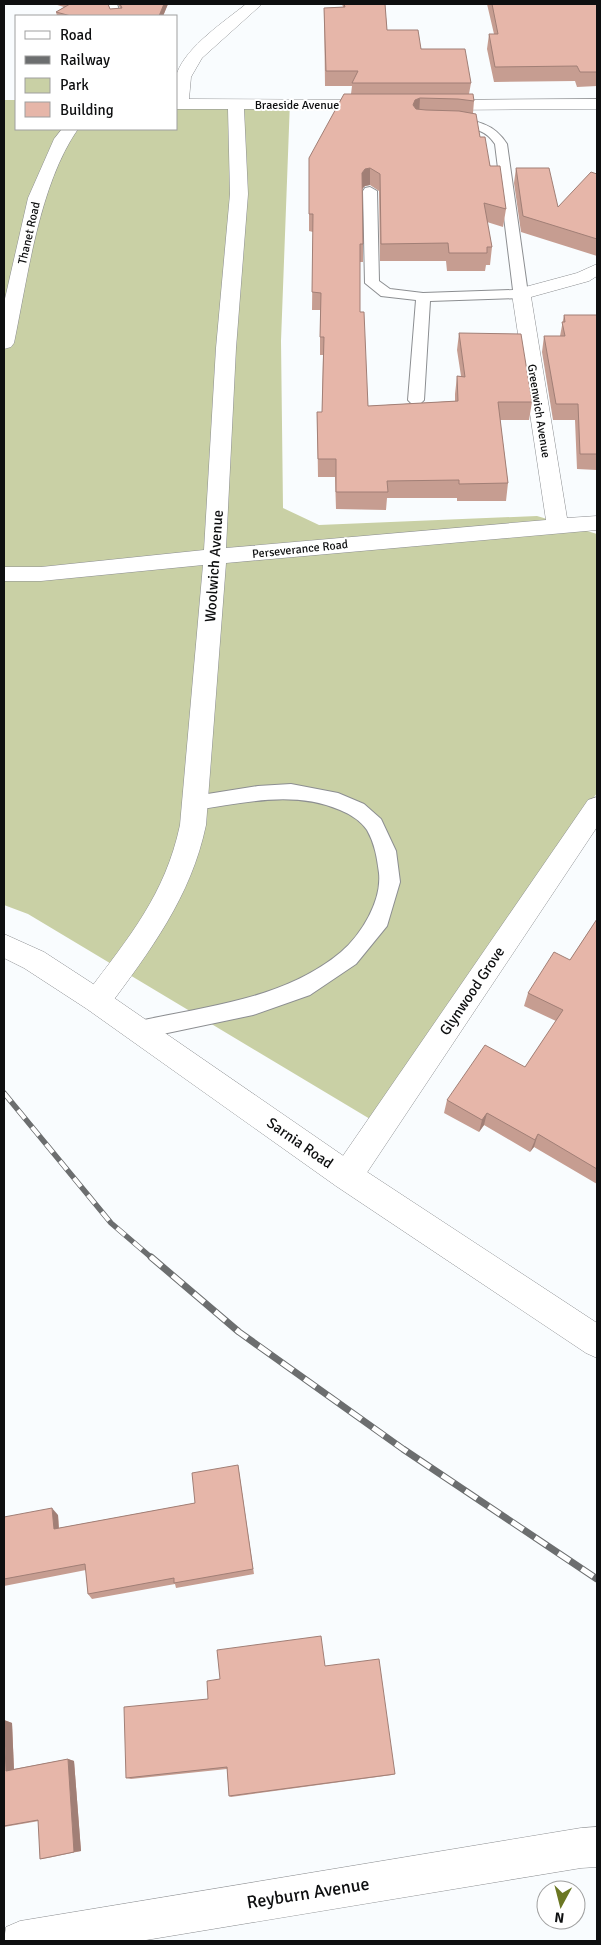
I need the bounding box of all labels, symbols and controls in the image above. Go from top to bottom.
legend [15,15,178,130]
text: Road [60,26,92,44]
text: Railway [60,51,110,69]
text: Park [60,76,89,94]
street label: Braeside Avenue [255,98,339,113]
text: Building [60,101,114,119]
street label: Thanet Road [15,200,44,266]
street label: Greenwich Avenue [524,363,553,459]
street label: Woolwich Avenue [201,509,227,623]
street label: Perseverance Road [251,537,349,562]
street label: Glynwood Grove [436,943,508,1039]
street label: Sarnia Road [263,1114,337,1172]
street label: Reyburn Avenue [245,1872,371,1914]
north arrow [536,1880,586,1930]
text: N [554,1908,565,1926]

